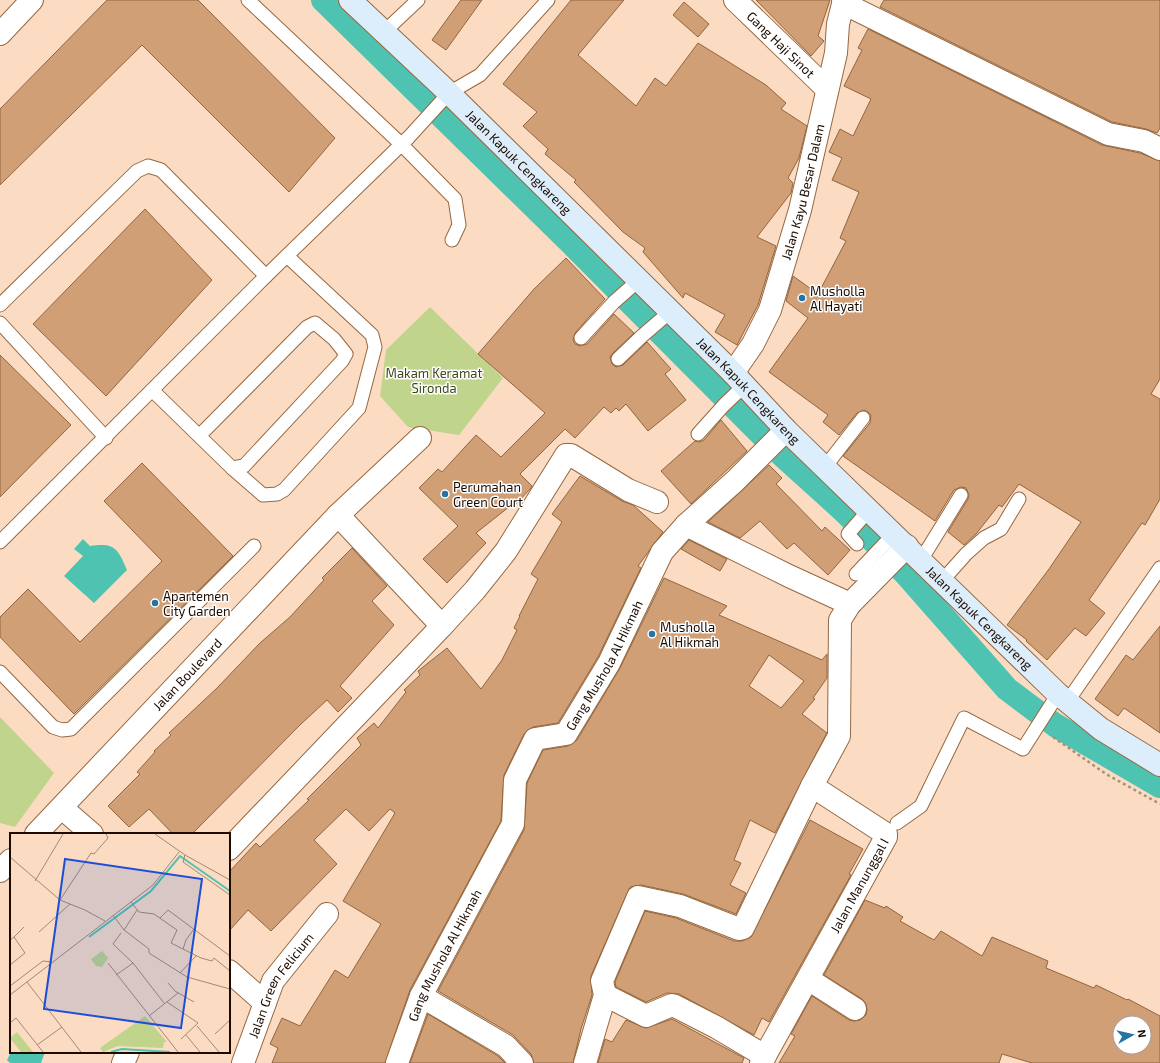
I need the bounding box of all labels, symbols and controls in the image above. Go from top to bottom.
street label: Gang Haji Sinot [744,8,818,81]
street label: Jalan Kapuk Cengkareng [463,106,575,218]
street label: Jalan Kayu Besar Dalam [778,122,828,262]
place label: Musholla Al Hayati [810,283,865,314]
marker: Musholla Al Hayati [797,293,807,303]
street label: Jalan Kapuk Cengkareng [693,334,803,447]
park label: Makam Keramat Sironda [386,365,482,396]
place label: Perumahan Green Court [453,479,523,510]
marker: Perumahan Green Court [440,489,450,499]
street label: Jalan Kapuk Cengkareng [923,562,1036,673]
place label: Apartemen City Garden [163,588,230,619]
street label: Gang Mushola Al Hikmah [562,597,646,733]
marker: Apartemen City Garden [150,598,160,608]
place label: Musholla Al Hikmah [660,619,719,650]
marker: Musholla Al Hikmah [647,629,657,639]
street label: Jalan Boulevard [149,635,225,714]
inset map [10,833,230,1053]
street label: Jalan Manunggal I [827,835,892,935]
street label: Gang Mushola Al Hikmah [405,886,485,1023]
street label: Jalan Green Felicium [245,930,317,1040]
north arrow [1112,1015,1152,1055]
text: N [1135,1029,1149,1038]

